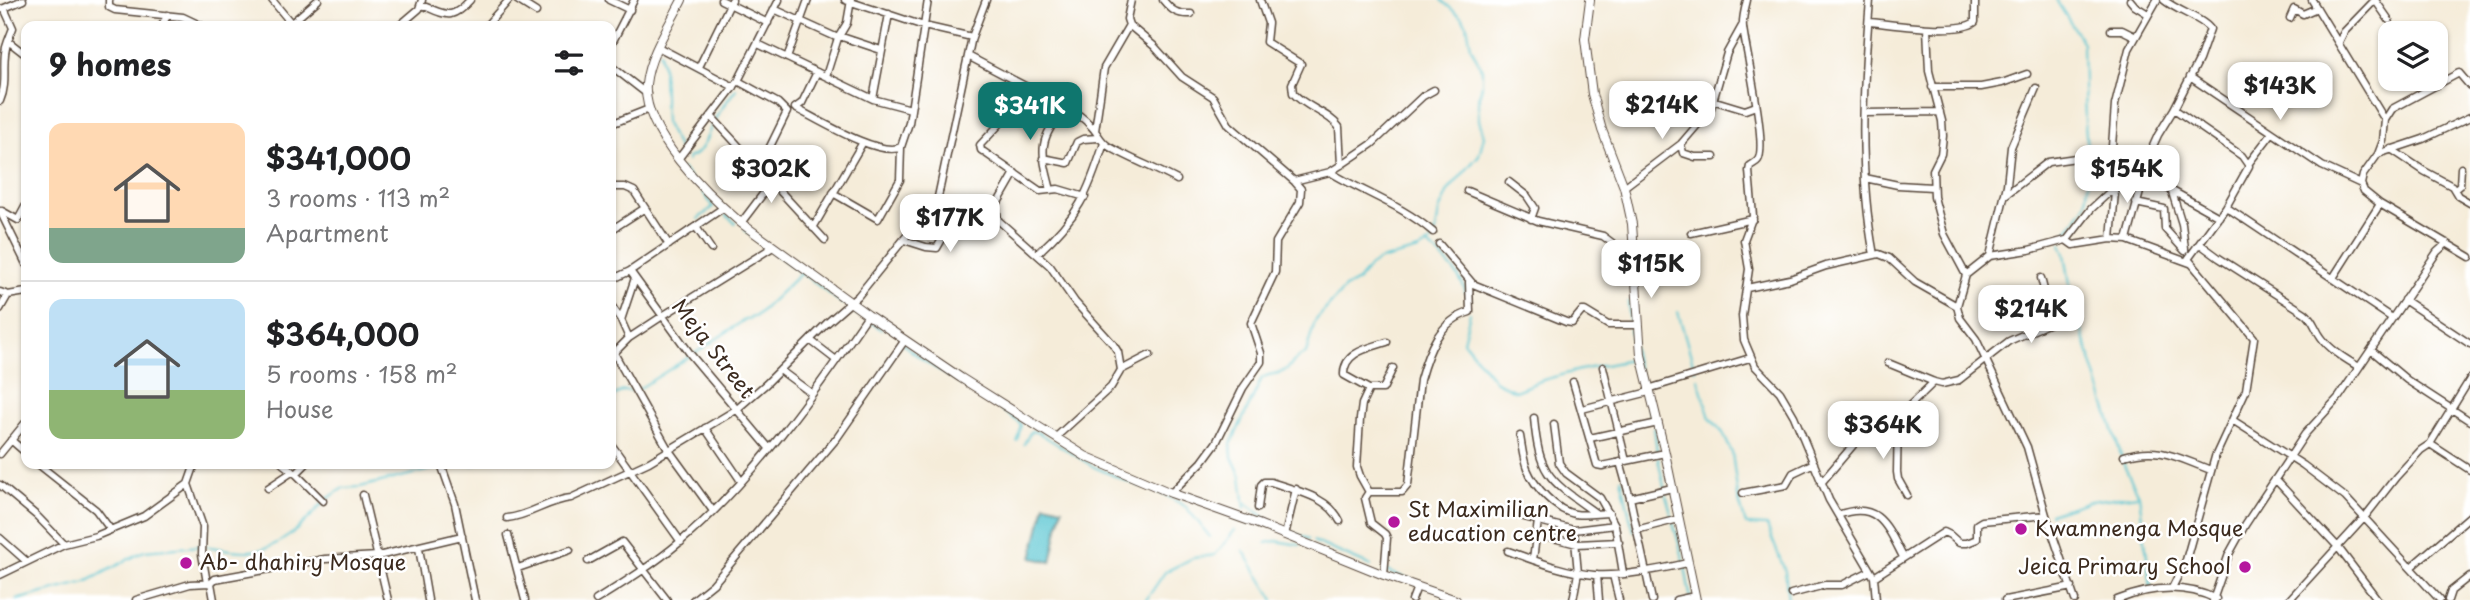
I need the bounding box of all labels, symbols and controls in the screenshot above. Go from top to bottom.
map controls [2378,21,2448,91]
button: layers [2378,21,2448,91]
text: 9 homes [49,41,171,86]
icon: filters [550,44,588,82]
pin: $143K [2231,62,2329,122]
text: $143K [2244,67,2316,102]
pin: $341K [981,82,1079,142]
pin: $214K [1613,82,1711,141]
text: $214K [1625,86,1699,121]
text: $341K [994,87,1066,122]
text: $341,000 [266,135,411,180]
pin: $302K [722,146,820,205]
pin: $154K [2078,146,2176,205]
text: $302K [731,150,811,185]
text: $154K [2091,150,2163,185]
icon: home [105,151,189,235]
text: 3 rooms · 113 m² [266,180,450,215]
pin: $177K [901,194,999,254]
text: $177K [916,199,984,234]
text: Apartment [266,215,389,250]
pin: $115K [1602,240,1700,300]
text: $115K [1617,245,1685,280]
pin: $214K [1982,286,2080,345]
text: $214K [1994,290,2068,325]
street label: Meja Street [665,291,764,405]
text: $364,000 [266,311,419,356]
icon: home [105,327,189,411]
text: 5 rooms · 158 m² [266,356,458,391]
text: House [266,391,333,426]
pin: $364K [1834,402,1932,461]
text: $364K [1844,406,1922,441]
place label: St Maximilian education centre [1408,492,1577,548]
place label: Kwamnenga Mosque [2035,511,2243,543]
marker: St Maximilian education centre [1386,514,1402,530]
marker: Kwamnenga Mosque [2013,521,2029,537]
place label: Ab- dhahiry Mosque [200,545,406,577]
place label: Jeica Primary School [2018,549,2231,581]
marker: Ab- dhahiry Mosque [178,555,194,571]
marker: Jeica Primary School [2237,559,2253,575]

